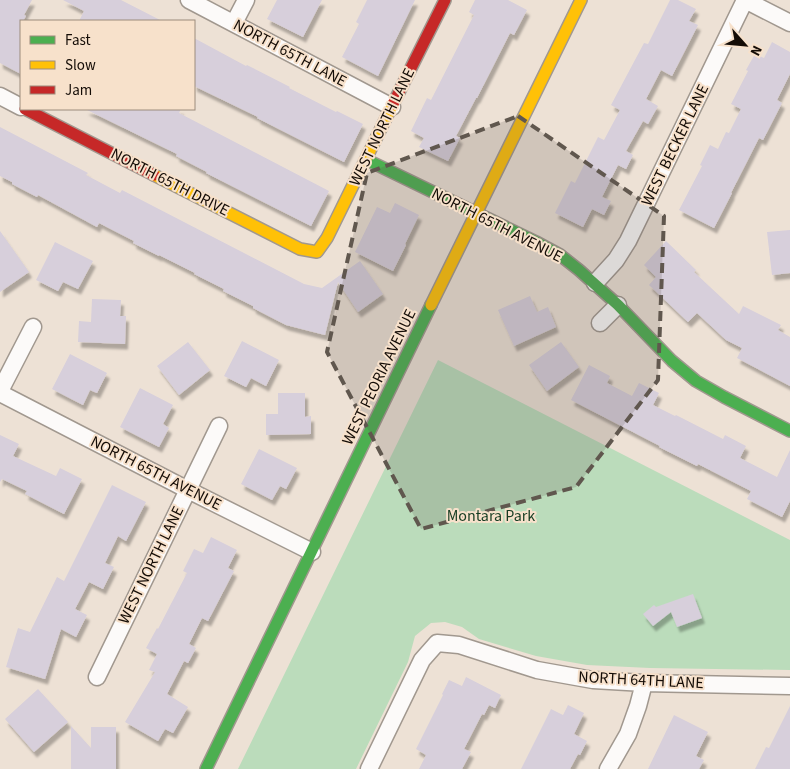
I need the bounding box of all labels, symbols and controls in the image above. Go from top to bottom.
street label: NORTH 65TH LANE [229,14,351,92]
legend [20,20,195,110]
north arrow [720,20,770,70]
text: Fast [65,30,91,51]
text: N [745,42,767,59]
text: Slow [65,55,96,76]
street label: WEST NORTH LANE [344,64,420,190]
text: Jam [65,80,92,101]
street label: WEST BECKER LANE [636,80,714,210]
street label: NORTH 65TH DRIVE [107,143,233,221]
street label: NORTH 65TH AVENUE [428,182,566,268]
street label: WEST PEORIA AVENUE [337,305,421,449]
street label: NORTH 65TH AVENUE [87,430,225,516]
street label: WEST NORTH LANE [113,502,189,628]
park label: Montara Park [447,505,535,527]
street label: NORTH 64TH LANE [578,666,704,694]

